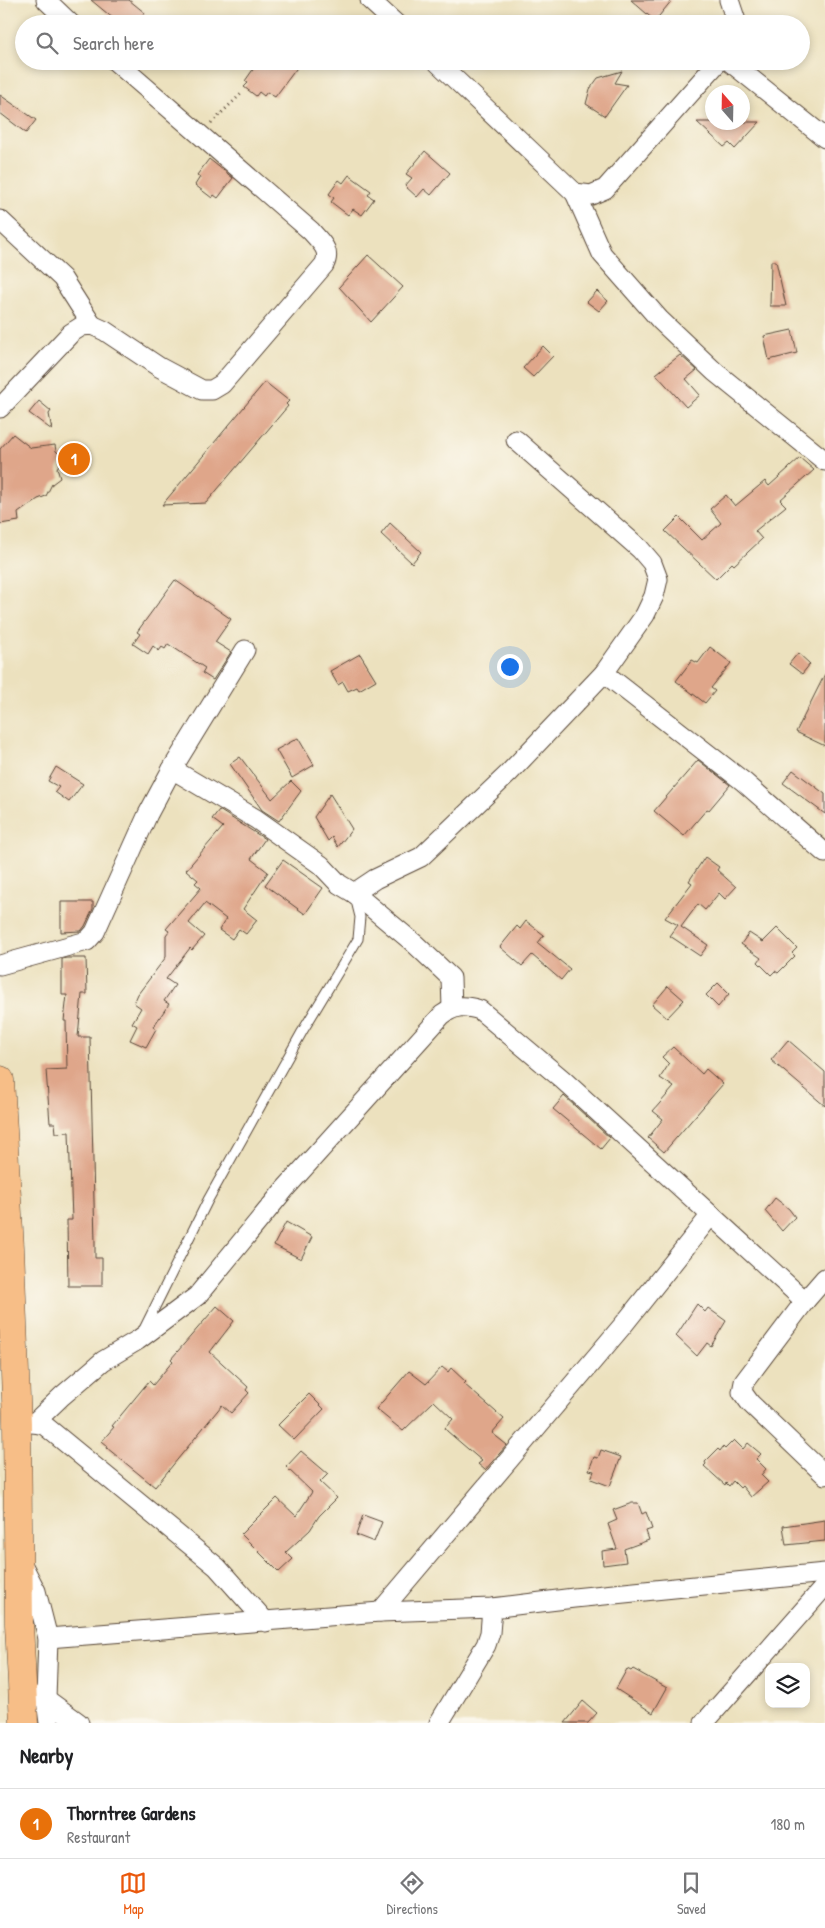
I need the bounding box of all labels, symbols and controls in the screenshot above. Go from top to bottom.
search box [15,15,810,70]
icon: search [33,29,61,57]
text: Search here [73,30,154,56]
north arrow [705,85,750,130]
pin: 1 [58,440,90,478]
your location [497,654,523,680]
map controls [765,1663,810,1708]
button: layers [765,1663,810,1708]
text: Nearby [20,1741,73,1770]
text: Thorntree Gardens [67,1800,196,1826]
text: 1 [33,1813,39,1835]
text: 180 m [771,1813,805,1835]
text: Restaurant [67,1826,130,1848]
tab: Map [119,1869,147,1918]
tab: Directions [386,1869,438,1918]
tab: Saved [677,1869,706,1918]

